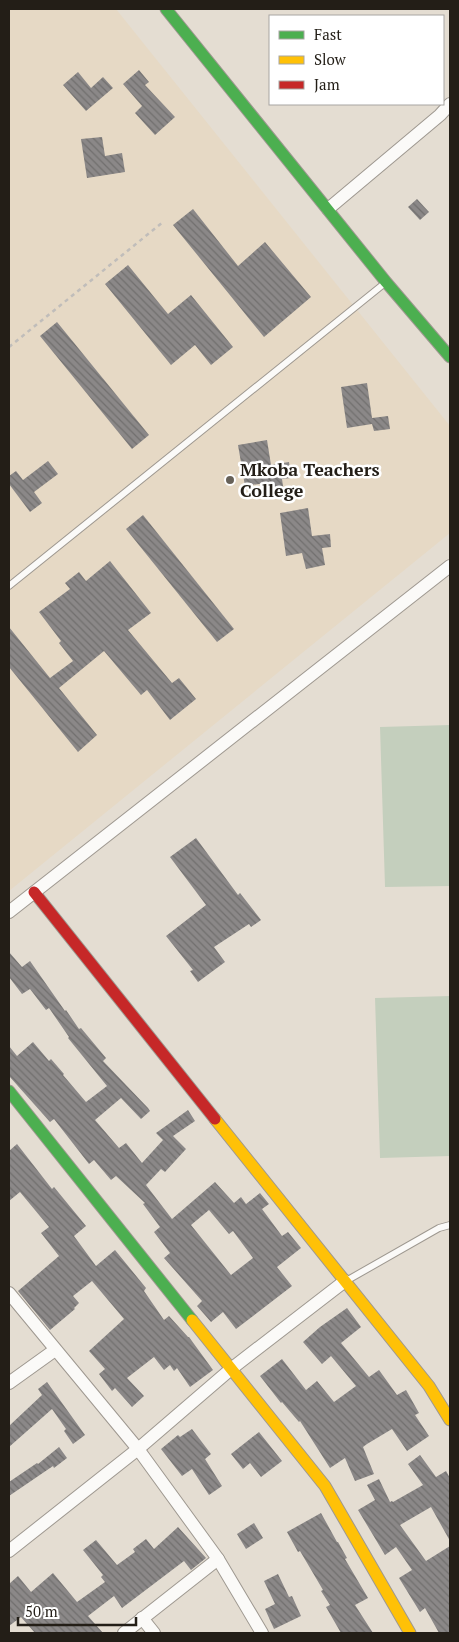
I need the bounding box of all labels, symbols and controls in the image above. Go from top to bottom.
legend [269,15,444,105]
text: Fast [314,24,342,44]
text: Slow [314,49,347,69]
text: Jam [314,74,340,94]
place label: Mkoba Teachers College [240,457,380,502]
marker: Mkoba Teachers College [224,474,236,486]
scale bar [18,1594,135,1626]
text: 50 m [25,1601,58,1621]

